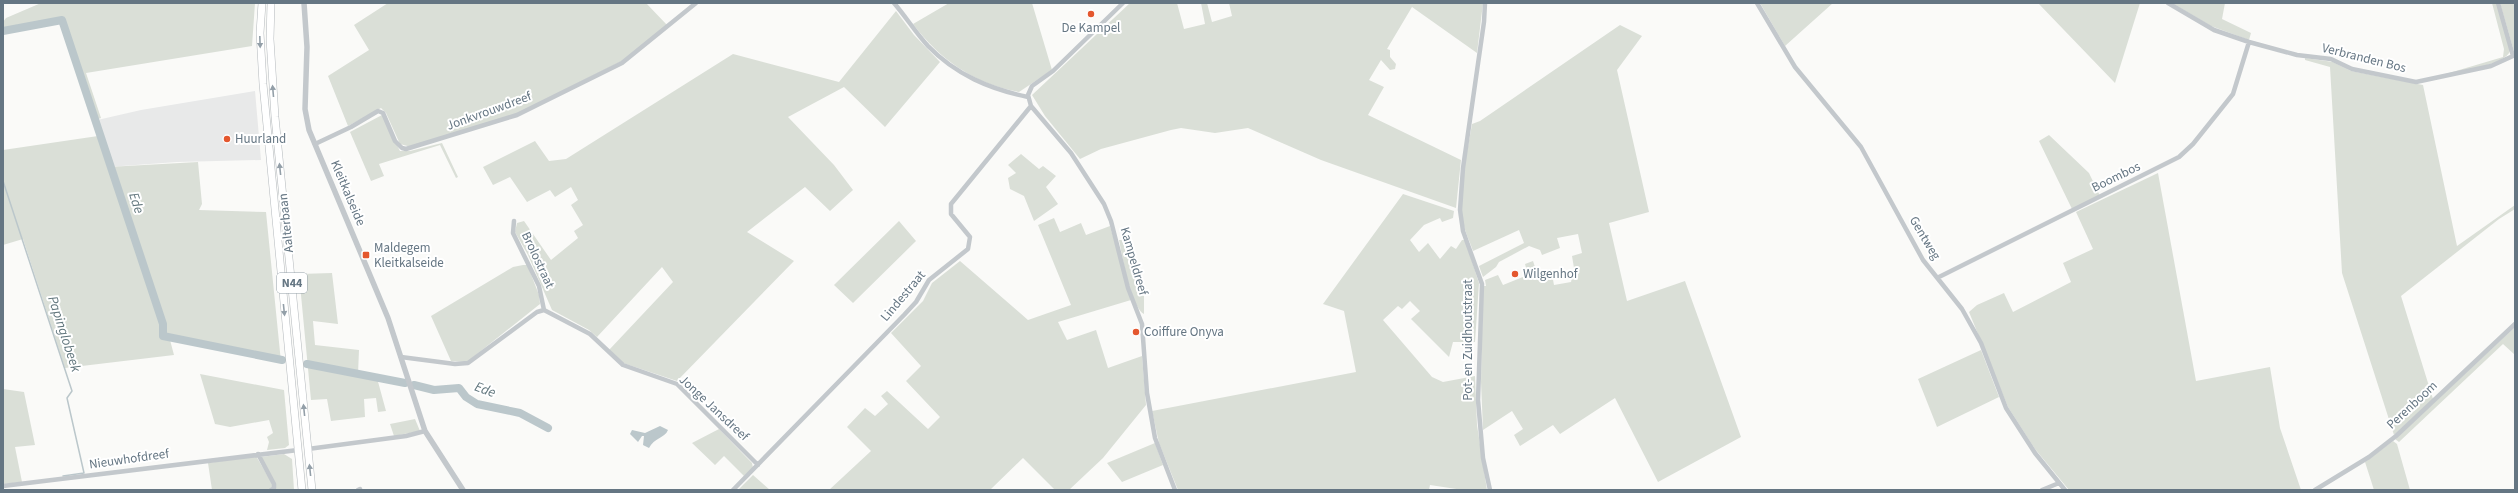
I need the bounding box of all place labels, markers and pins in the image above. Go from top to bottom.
marker: De Kampel [1086,9,1096,19]
place label: De Kampel [1062,19,1120,37]
place label: Huurland [235,130,286,148]
marker: Huurland [222,134,232,144]
place label: Maldegem Kleitkalseide [374,239,444,272]
marker: Maldegem Kleitkalseide [361,250,371,260]
place label: Wilgenhof [1523,265,1579,283]
marker: Wilgenhof [1510,269,1520,279]
place label: Coiffure Onyva [1144,323,1224,341]
marker: Coiffure Onyva [1131,327,1141,337]

